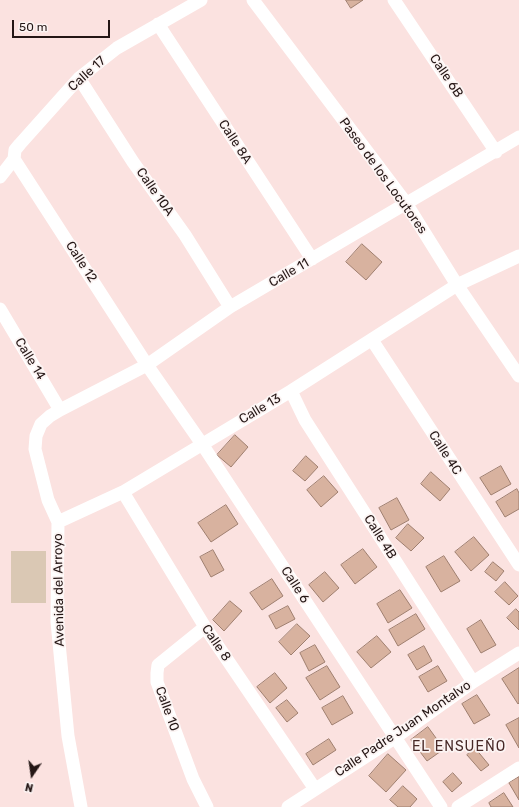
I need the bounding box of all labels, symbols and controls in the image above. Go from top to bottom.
scale bar [14,12,112,38]
text: 50 m [19,20,47,34]
street label: Calle 6B [426,51,466,101]
street label: Calle 17 [65,53,109,95]
street label: Paseo de los Locutores [336,115,430,237]
street label: Calle 8A [215,117,255,167]
street label: Calle 10A [133,165,177,219]
street label: Calle 12 [62,239,100,285]
street label: Calle 11 [266,255,312,291]
street label: Calle 14 [11,335,49,383]
street label: Calle 13 [236,390,284,428]
street label: Calle 4C [425,428,465,478]
street label: Calle 4B [360,512,400,562]
street label: Avenida del Arroyo [50,533,68,647]
street label: Calle 6 [277,564,313,606]
street label: Calle 8 [198,622,234,664]
street label: Calle Padre Juan Montalvo [332,678,474,780]
street label: Calle 10 [152,685,182,733]
district label: EL ENSUEÑO [412,739,506,755]
north arrow [12,755,52,795]
text: N [24,780,35,794]

